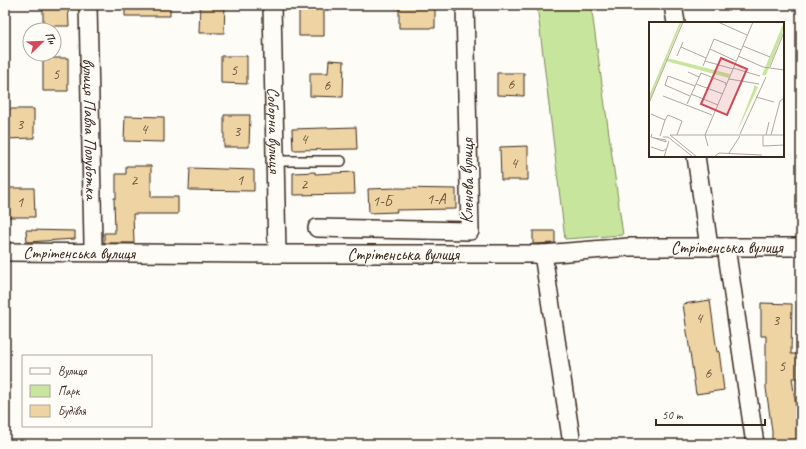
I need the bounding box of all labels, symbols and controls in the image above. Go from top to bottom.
north arrow [22,22,62,62]
inset map [649,22,784,157]
text: Пн [43,30,60,47]
street label: вулиця Павла Полуботка [78,58,102,202]
house number: 5 [231,61,239,80]
house number: 5 [53,65,61,84]
house number: 6 [508,75,516,94]
house number: 6 [324,76,332,95]
street label: Соборна вулиця [263,87,285,174]
house number: 3 [17,115,25,134]
house number: 4 [141,120,149,139]
house number: 3 [234,122,242,141]
house number: 4 [301,130,309,149]
street label: Кленова вулиця [457,137,478,224]
house number: 4 [511,154,519,173]
house number: 2 [131,171,139,190]
house number: 1 [237,171,245,190]
house number: 2 [301,175,309,194]
house number: 1-А [426,190,447,209]
house number: 1-Б [372,192,394,211]
house number: 1 [17,193,25,212]
street label: Стрітенська вулиця [671,237,784,258]
street label: Стрітенська вулиця [23,242,137,264]
street label: Стрітенська вулиця [347,244,461,265]
house number: 4 [696,309,704,328]
house number: 3 [773,311,781,330]
legend [22,355,152,427]
house number: 5 [779,357,787,376]
text: Вулиця [58,363,87,379]
house number: 6 [705,364,713,383]
text: Парк [58,383,81,399]
scale bar [656,401,765,427]
text: Будівля [58,403,87,419]
text: 50 m [662,407,684,423]

